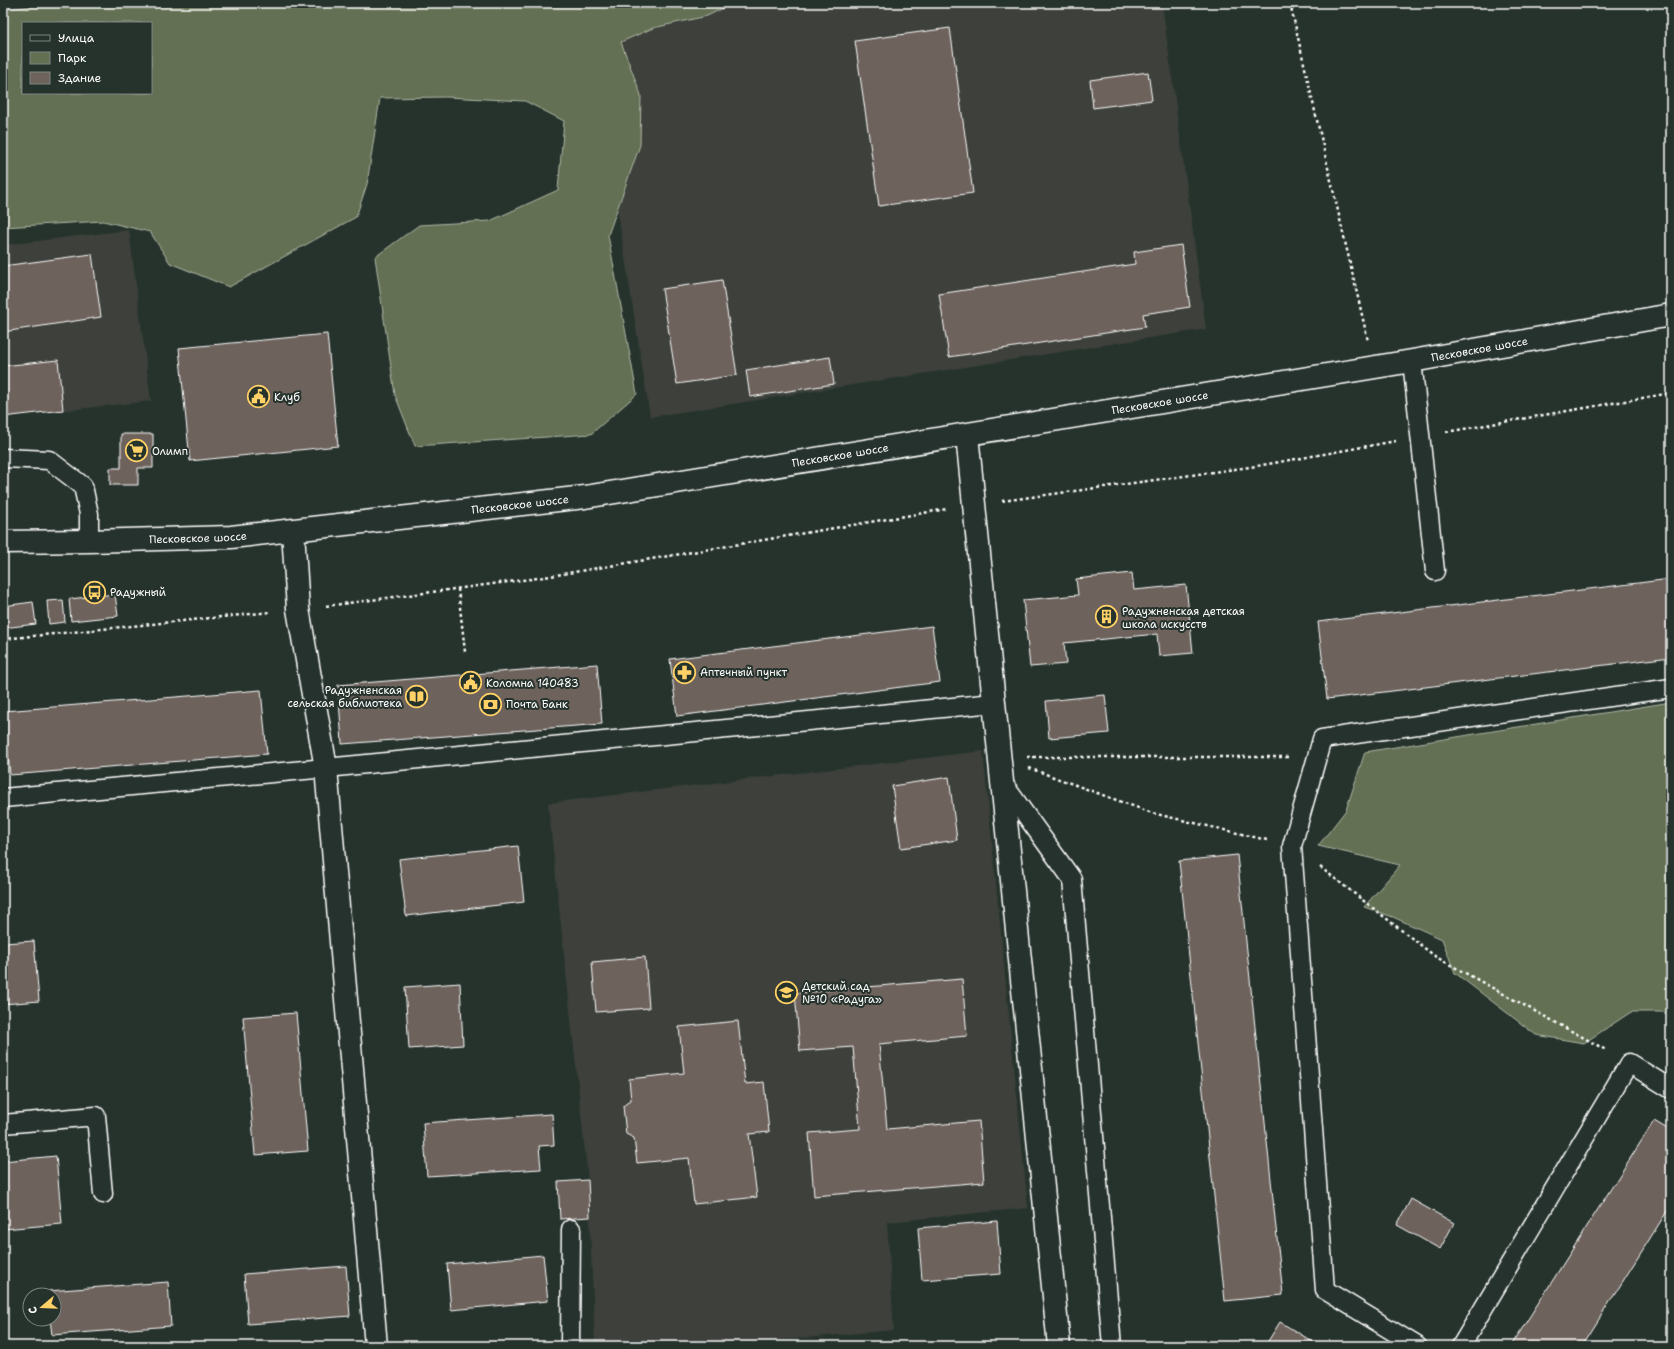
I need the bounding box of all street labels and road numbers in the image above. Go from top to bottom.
street label: Песковское шоссе [1430,334,1529,365]
street label: Песковское шоссе [1111,388,1209,418]
street label: Песковское шоссе [791,440,890,471]
street label: Песковское шоссе [471,492,570,518]
street label: Песковское шоссе [149,528,248,547]

